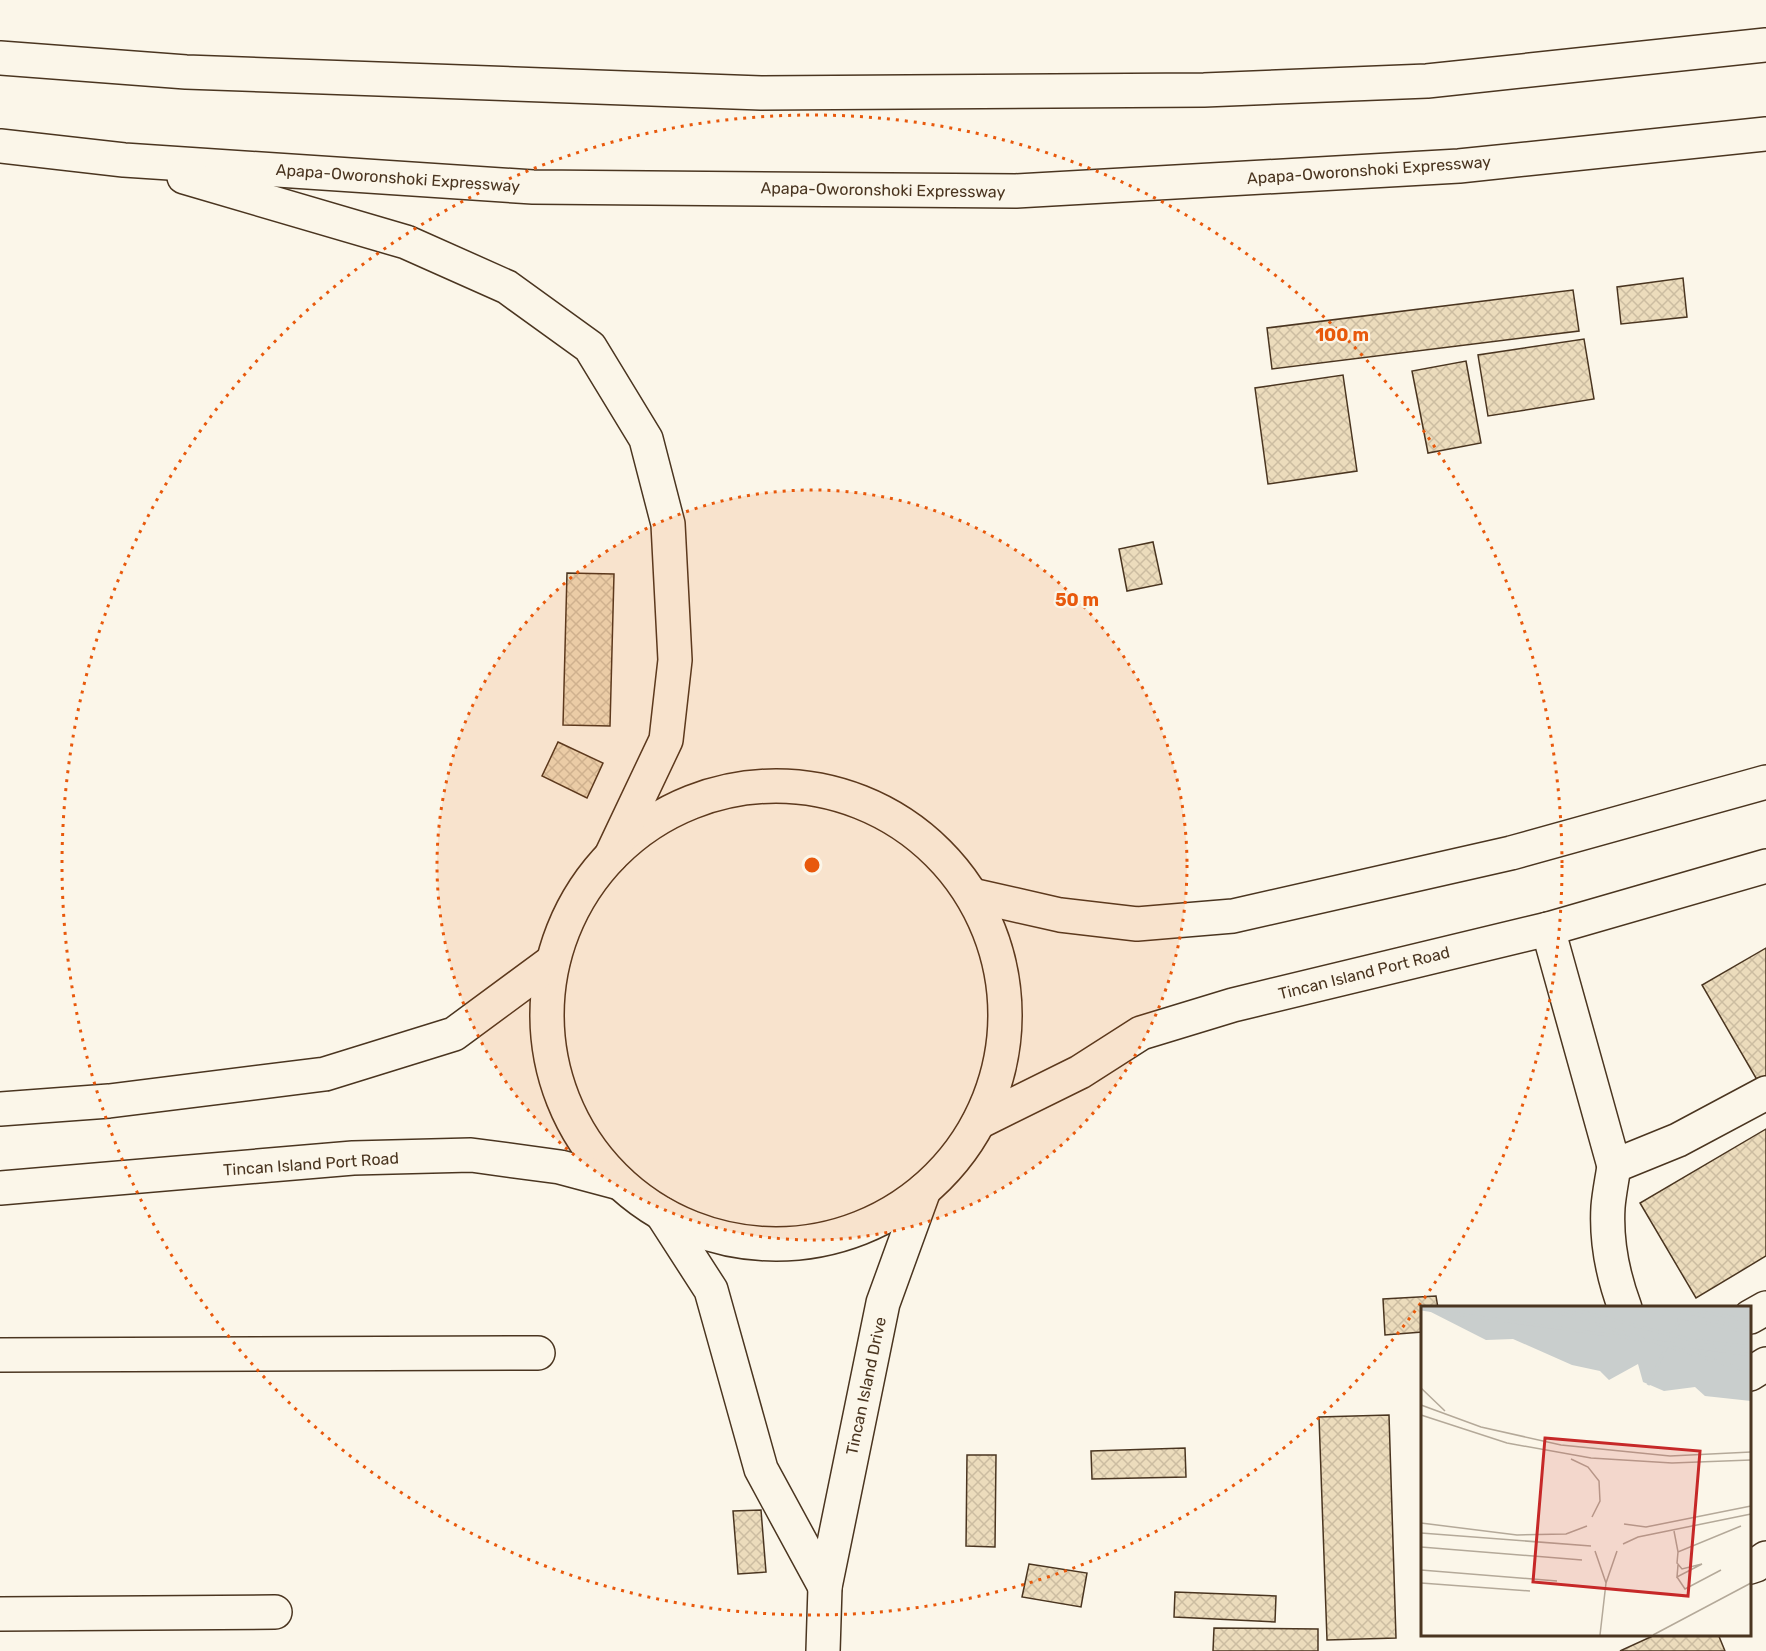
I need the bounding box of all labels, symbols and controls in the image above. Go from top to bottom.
street label: Apapa-Oworonshoki Expressway [1246,152,1492,188]
street label: Apapa-Oworonshoki Expressway [275,160,521,196]
street label: Apapa-Oworonshoki Expressway [761,178,1006,202]
text: 100 m [1315,324,1369,346]
text: 50 m [1055,589,1099,611]
centre of rings [802,855,822,875]
street label: Tincan Island Port Road [1276,942,1452,1004]
street label: Tincan Island Port Road [223,1148,399,1180]
inset map [1421,1306,1751,1636]
street label: Tincan Island Drive [842,1315,890,1457]

